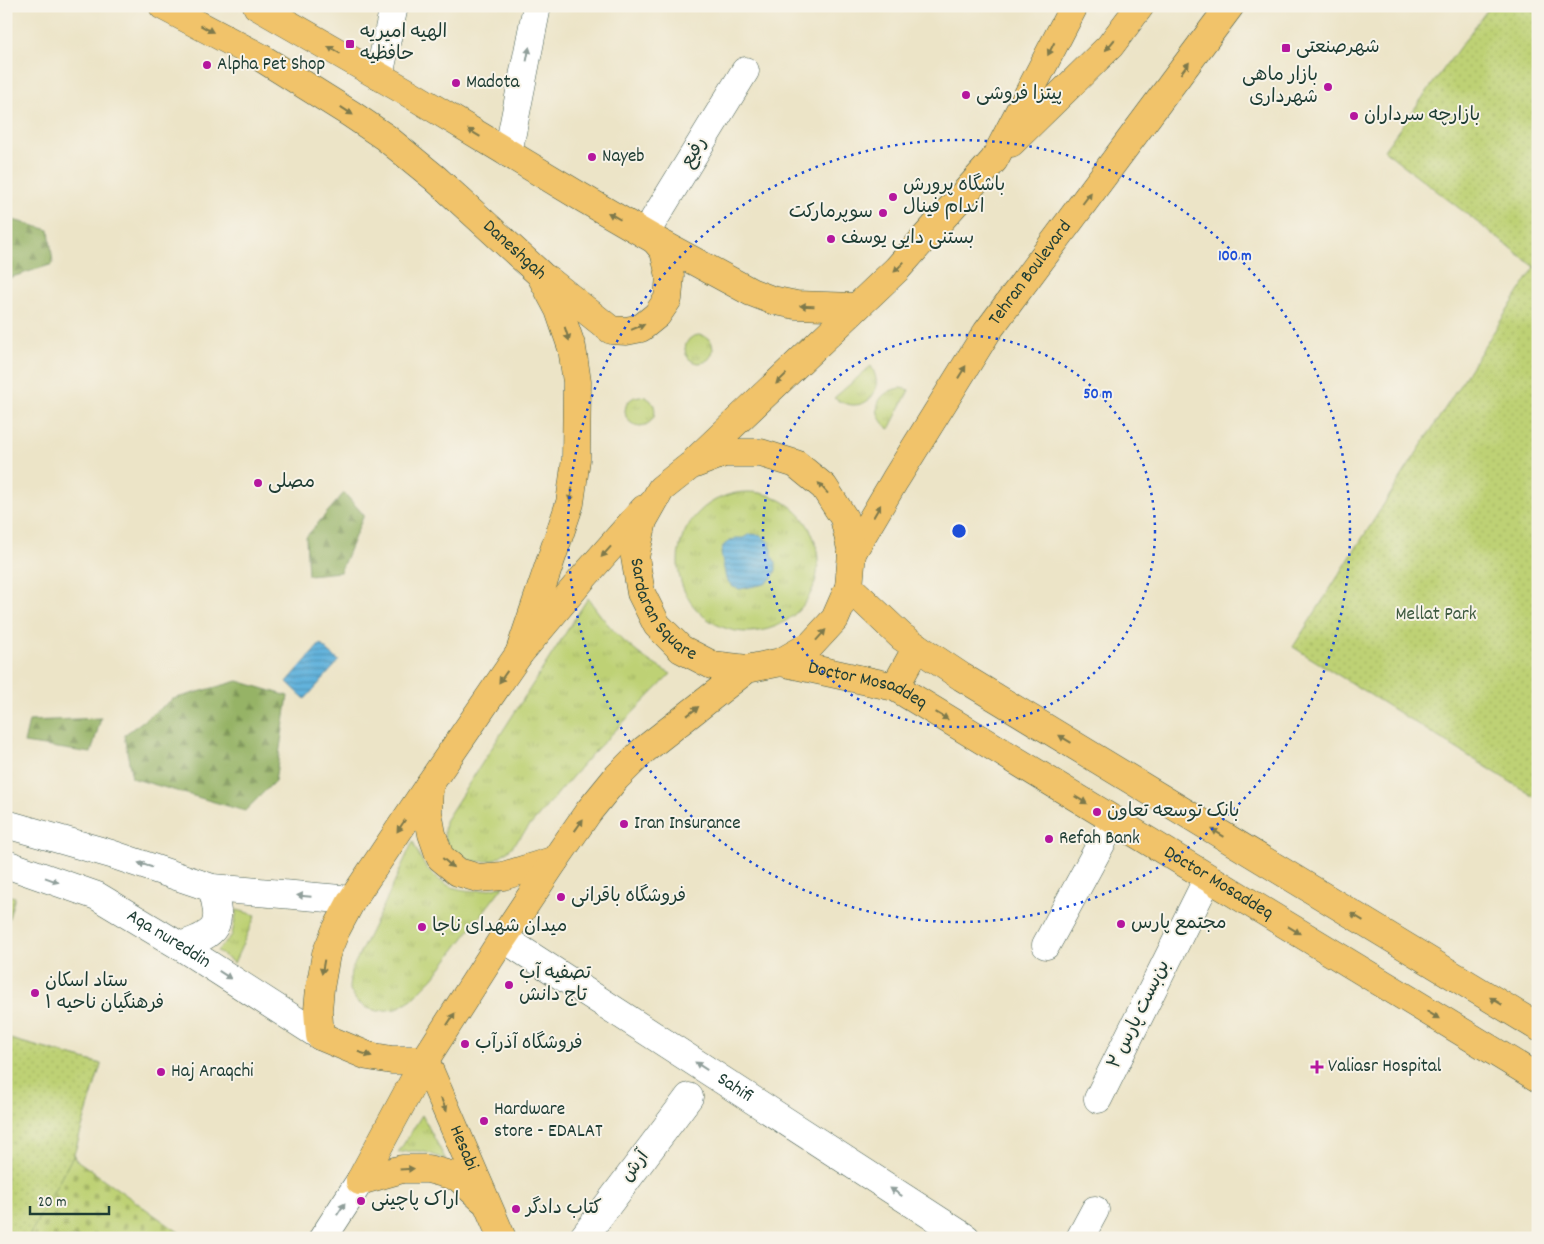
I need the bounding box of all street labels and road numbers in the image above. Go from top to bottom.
street label: رفیع [675,132,715,174]
street label: Daneshgah [476,214,552,287]
street label: Tehran Boulevard [982,215,1079,332]
street label: Sardaran Square [622,556,701,668]
street label: Doctor Mosaddeq [805,655,932,717]
street label: Doctor Mosaddeq [1158,840,1278,927]
street label: Aqa nureddin [121,903,216,976]
street label: بن‌بست پارس ۲ [1102,956,1178,1074]
street label: Sahifi [711,1066,758,1110]
street label: Hesabi [441,1121,485,1175]
street label: آرش [615,1145,658,1188]

